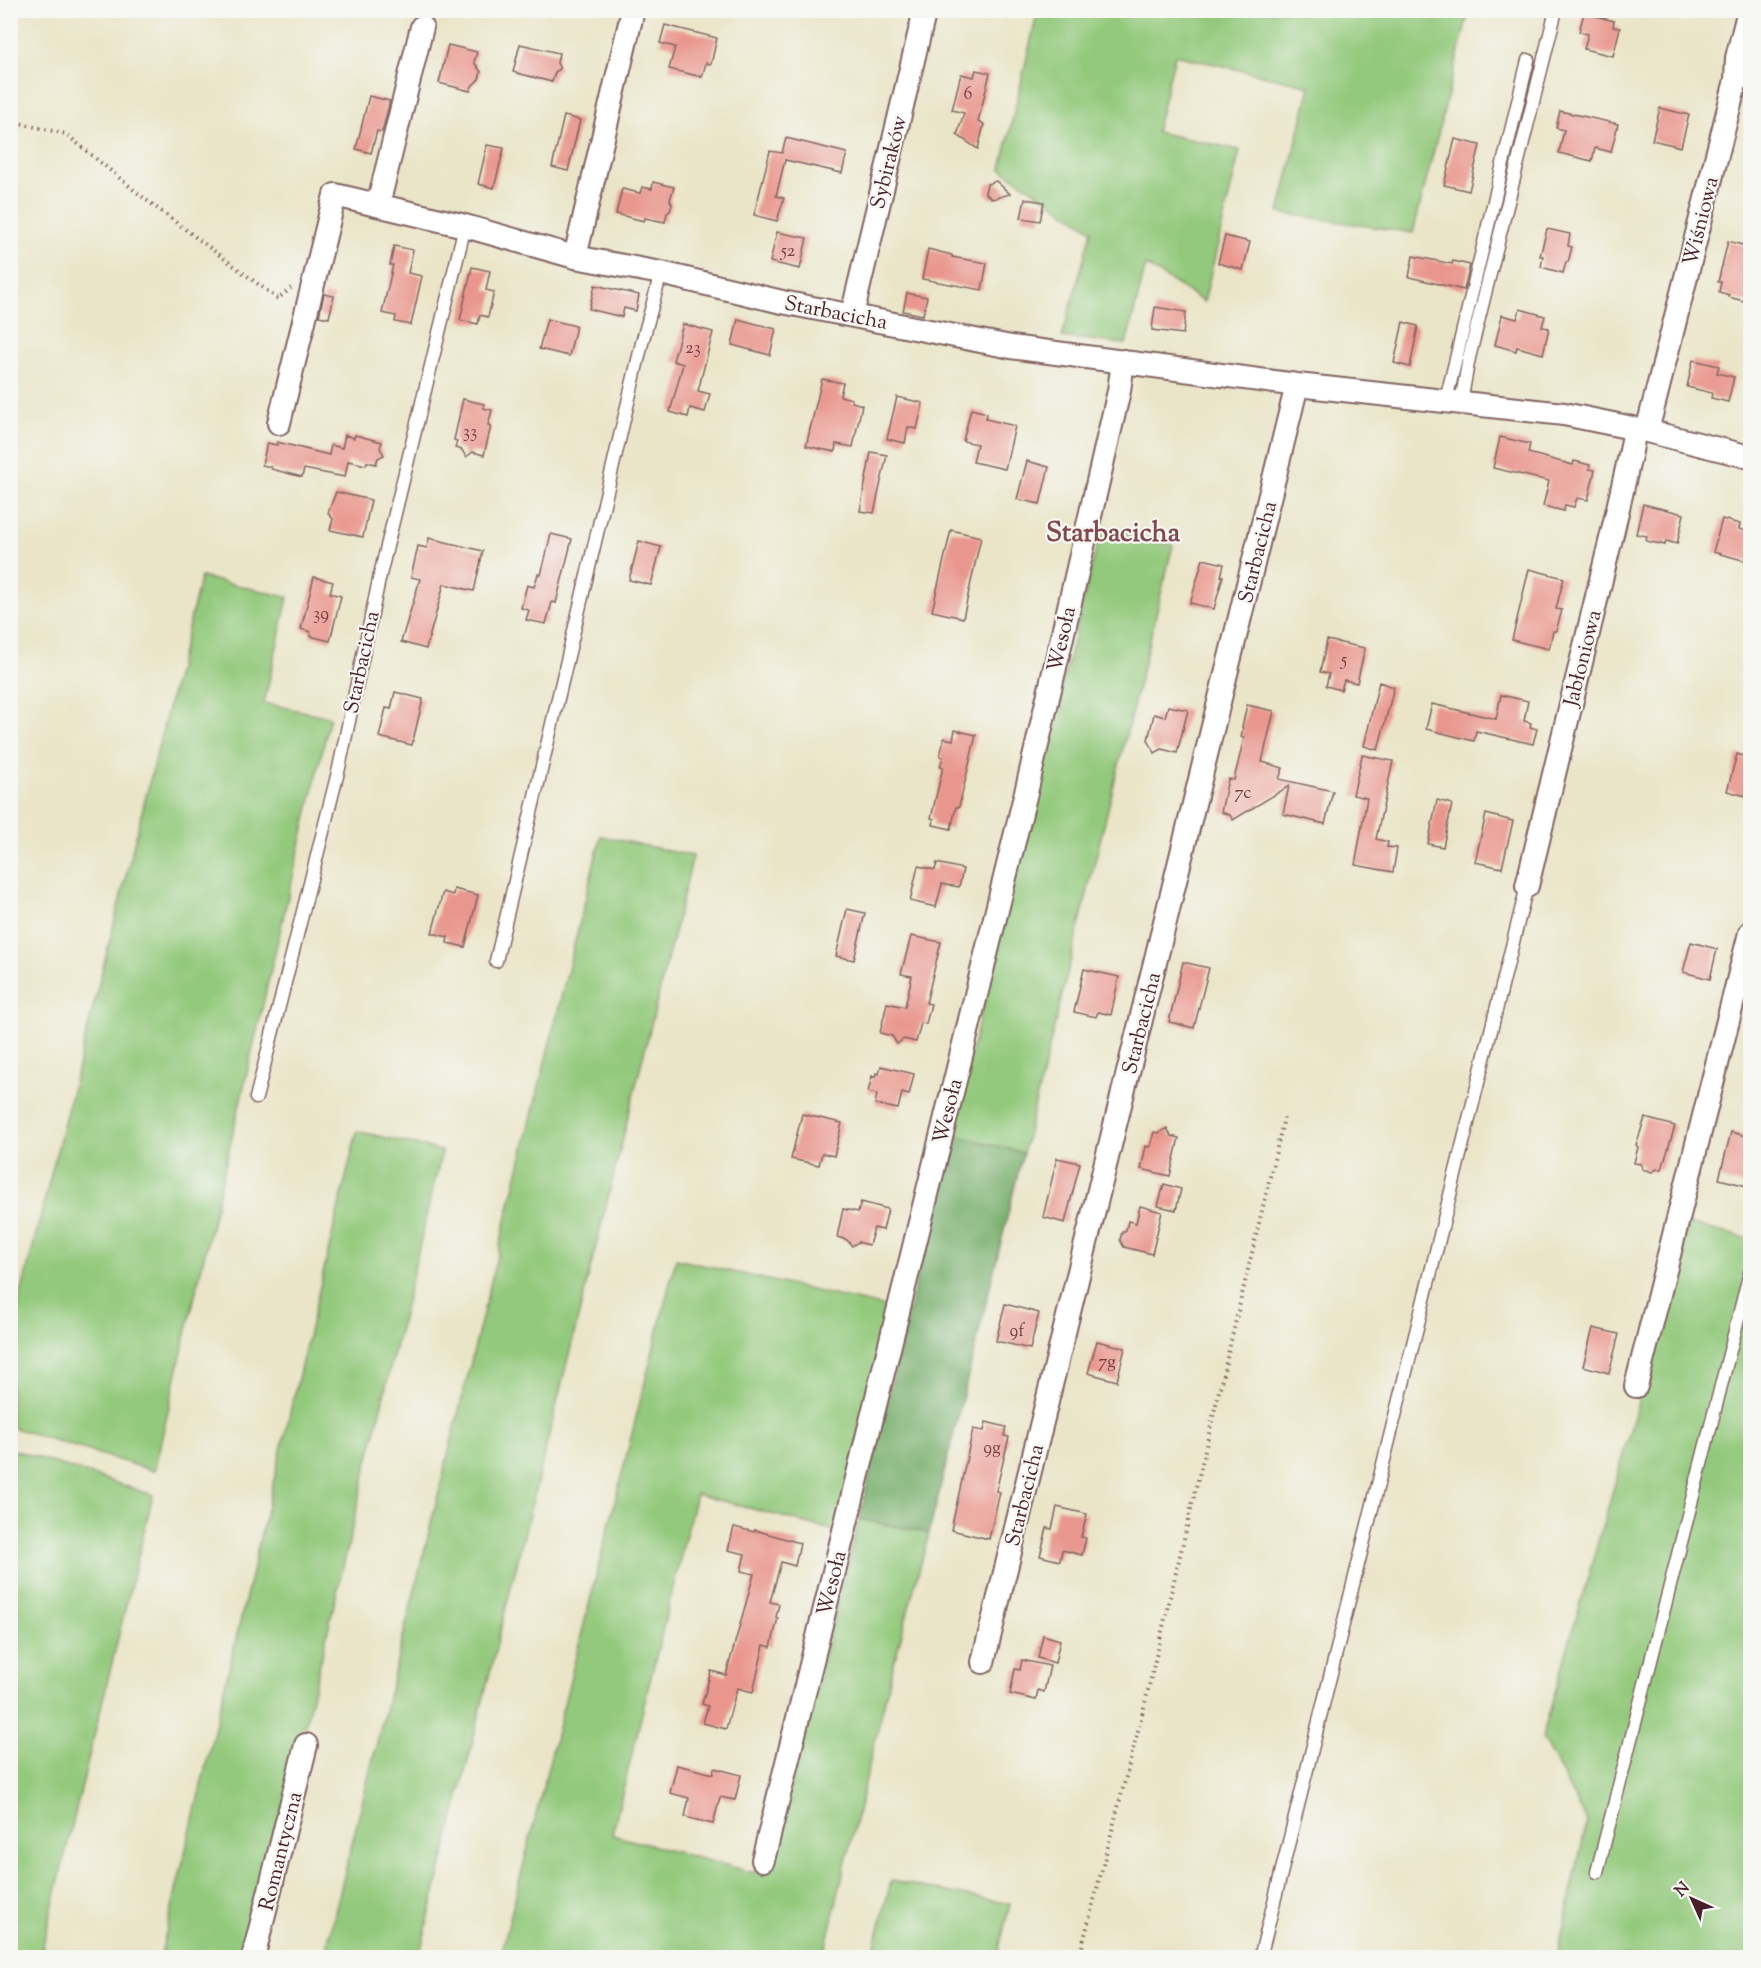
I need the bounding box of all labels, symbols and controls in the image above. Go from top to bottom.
house number: 6 [964,82,973,108]
street label: Sybiraków [864,112,916,212]
street label: Wiśniowa [1676,173,1728,269]
house number: 52 [780,239,796,265]
street label: Starbacicha [782,289,890,339]
house number: 23 [685,336,701,362]
house number: 33 [463,420,477,446]
street label: Starbacicha [1232,498,1286,607]
district label: Starbacicha [1046,515,1181,554]
house number: 39 [313,602,329,628]
street label: Wesoła [1041,603,1085,675]
street label: Jabłoniowa [1557,607,1611,711]
street label: Starbacicha [337,608,389,717]
house number: 5 [1340,648,1347,674]
house number: 7c [1235,781,1251,807]
street label: Starbacicha [1116,969,1170,1078]
street label: Wesoła [926,1075,972,1147]
house number: 9f [1010,1319,1025,1345]
house number: 7g [1098,1350,1116,1376]
house number: 9g [983,1436,1001,1462]
street label: Starbacicha [999,1441,1053,1550]
street label: Wesoła [810,1547,856,1619]
street label: Romantyczna [253,1788,311,1914]
north arrow [1662,1869,1722,1929]
text: N [1671,1877,1696,1903]

